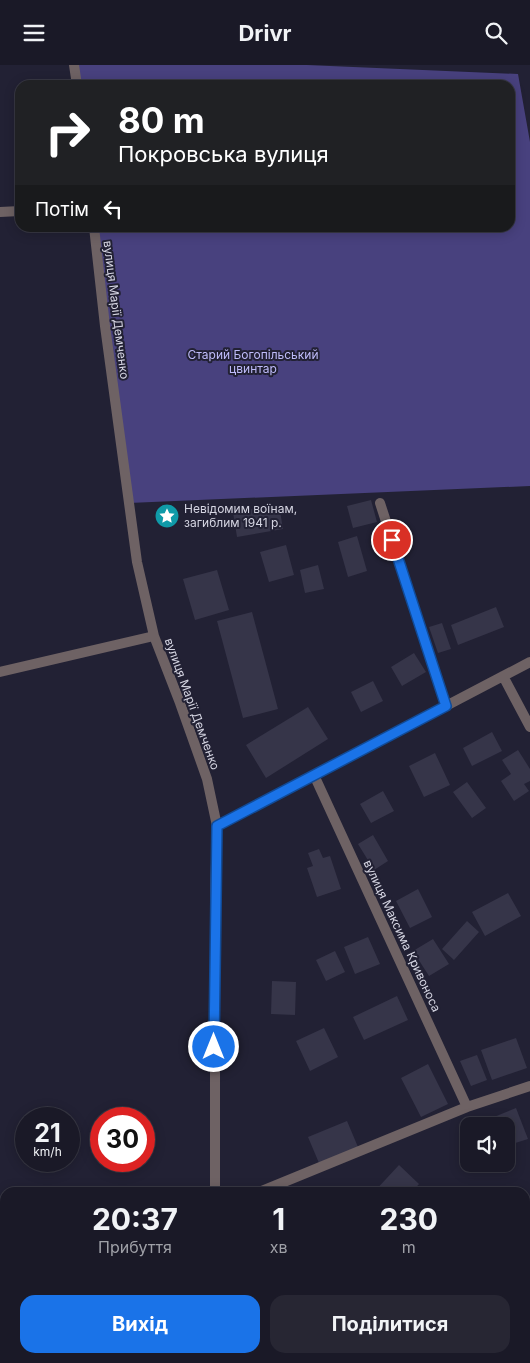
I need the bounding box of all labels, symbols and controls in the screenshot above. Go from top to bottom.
icon: menu [20,19,48,47]
icon: search [482,19,510,47]
text: Drivr [238,20,292,46]
text: 80 m [118,99,205,141]
icon: right [35,100,100,165]
text: Покровська вулиця [118,141,329,167]
icon: left [99,195,127,223]
text: Потім [35,198,89,221]
street label: вулиця Марії Демченко [101,240,132,380]
park label: Старий Богопільський цвинтар [187,347,319,376]
place label: Невідомим воїнам, загиблим 1941 р. [184,501,297,530]
place icon: Невідомим воїнам, загиблим 1941 р. [154,503,180,529]
pin [371,519,413,561]
icon: arrive [378,526,406,554]
street label: вулиця Марії Демченко [162,636,223,772]
street label: вулиця Максима Кривоноса [361,857,444,1014]
position arrow [187,1020,239,1072]
speed limit sign: 30 [90,1107,155,1172]
map controls [460,1117,515,1172]
button: sound [460,1117,515,1172]
text: 21 [34,1118,61,1148]
text: km/h [33,1144,62,1159]
text: 20:37 [92,1201,178,1237]
text: 1 [272,1201,285,1237]
text: 230 [380,1201,438,1237]
text: Прибуття [98,1237,172,1257]
text: хв [270,1237,288,1257]
text: m [402,1237,416,1257]
button: Вихід [20,1295,260,1353]
button: Поділитися [270,1295,510,1353]

